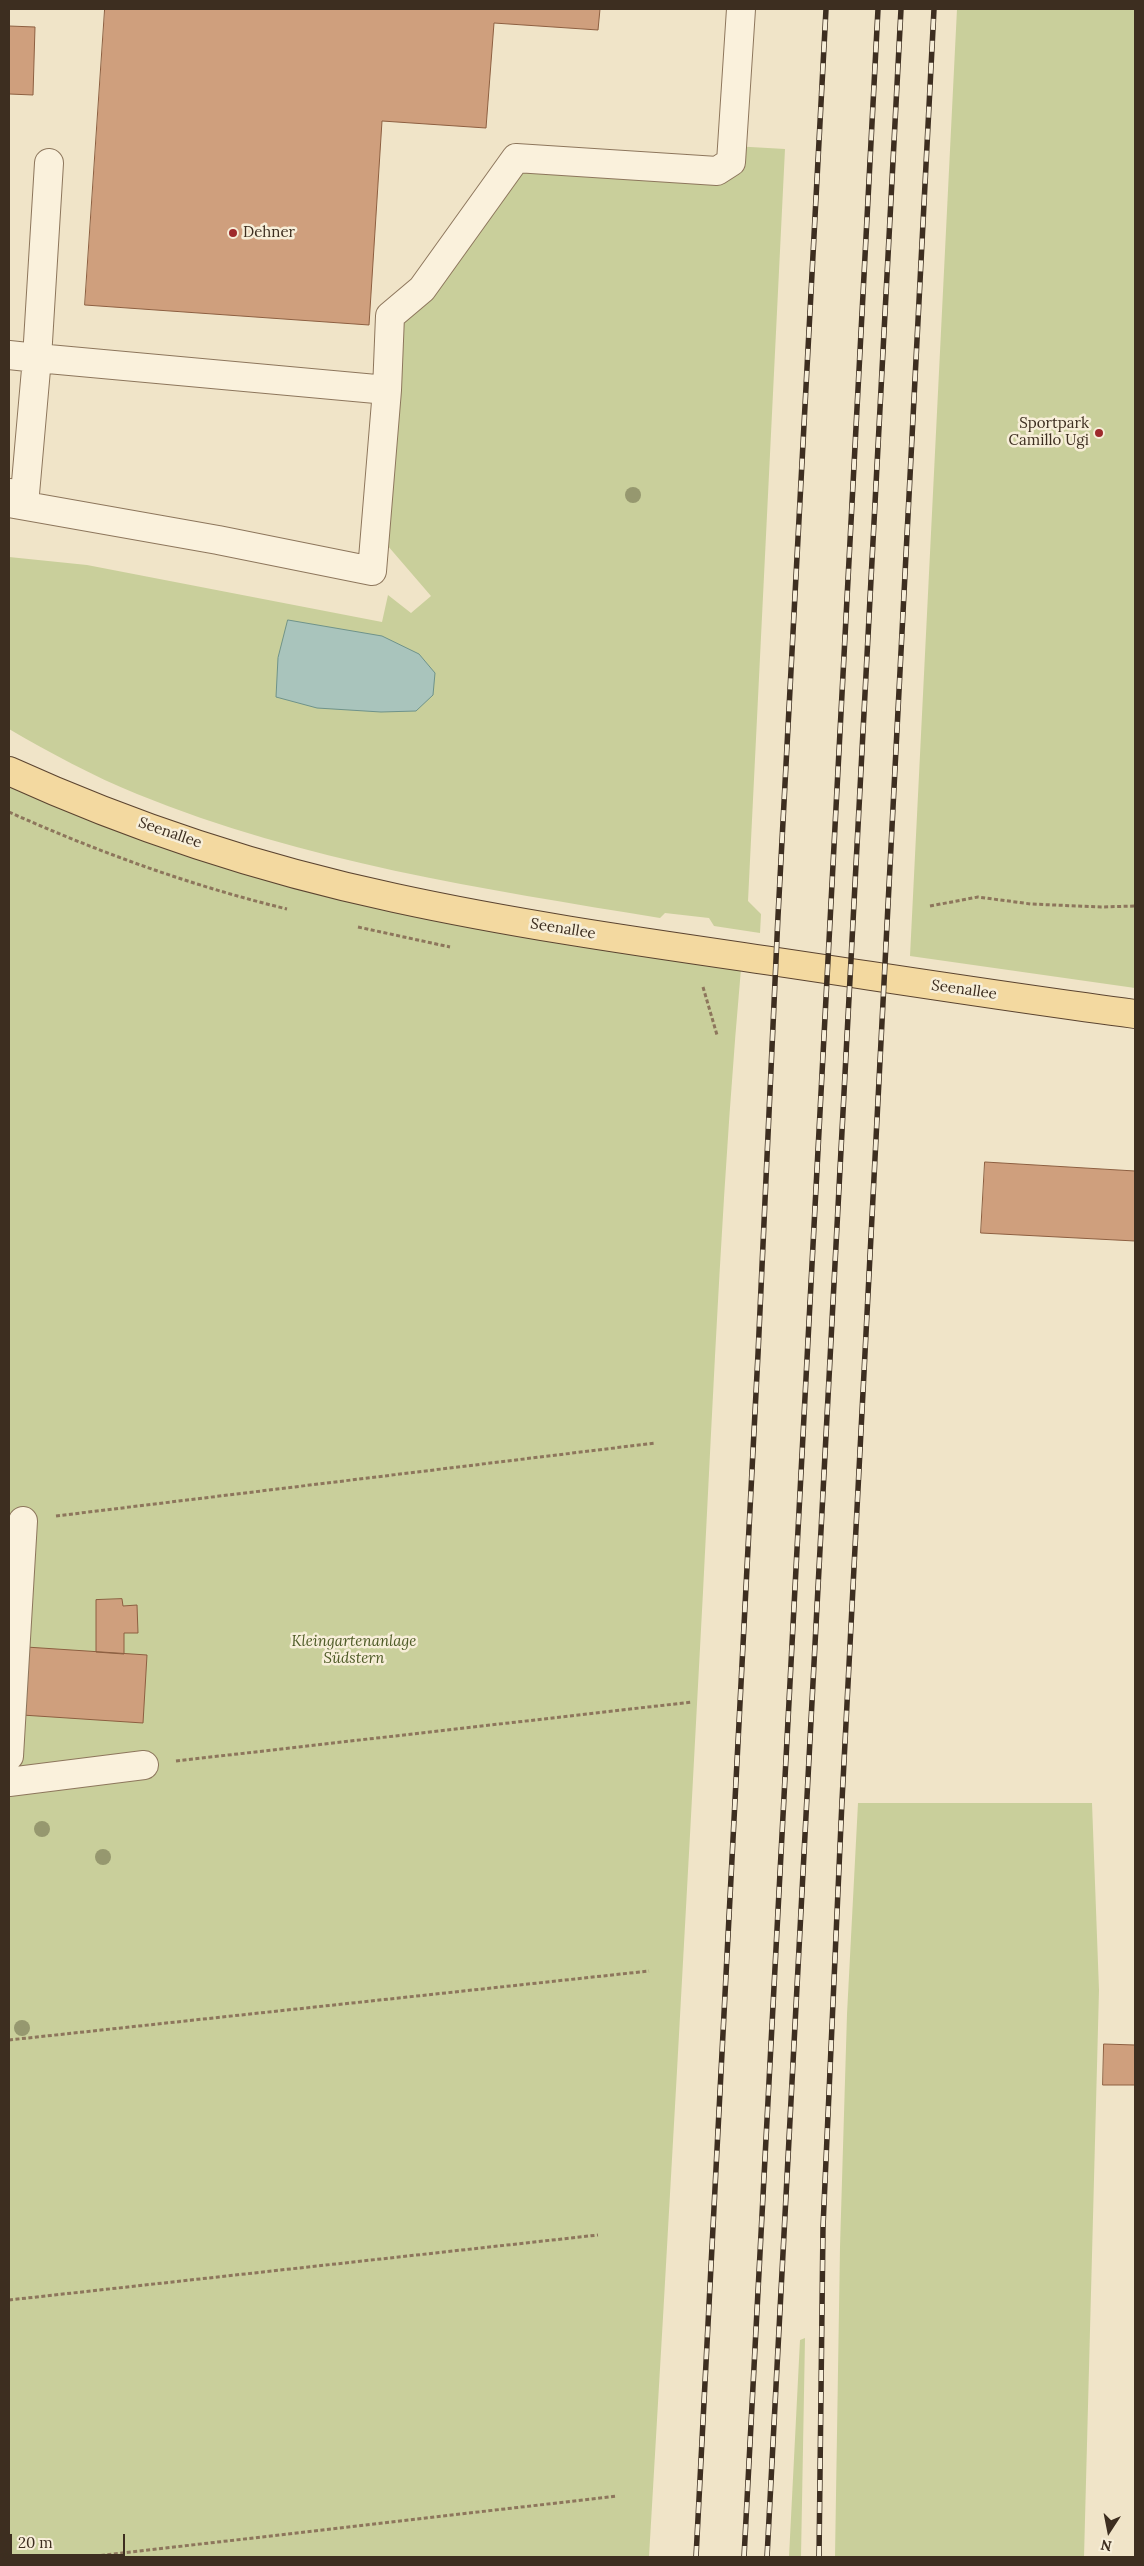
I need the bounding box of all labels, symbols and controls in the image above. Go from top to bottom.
place label: Dehner [243,224,295,242]
marker: Dehner [227,227,239,239]
place label: Sportpark Camillo Ugi [1009,415,1089,450]
marker: Sportpark Camillo Ugi [1093,427,1105,439]
street label: Seenallee [136,814,204,852]
street label: Seenallee [529,915,597,943]
street label: Seenallee [930,977,998,1003]
park label: Kleingartenanlage Südstern [292,1633,416,1668]
north arrow [1084,2506,1134,2556]
scale bar [12,2524,128,2556]
text: 20 m [18,2533,53,2552]
text: N [1099,2536,1113,2556]

